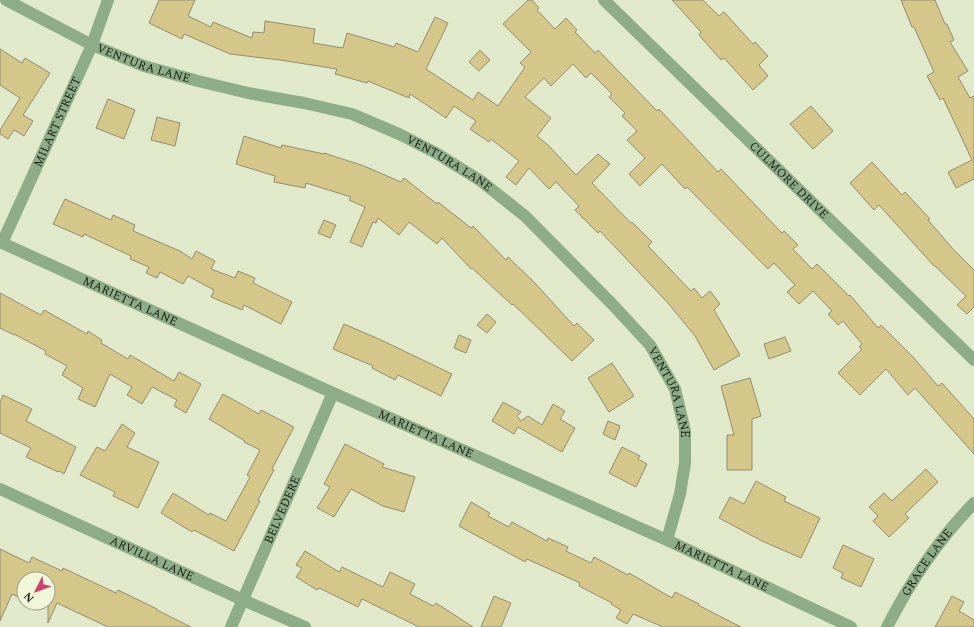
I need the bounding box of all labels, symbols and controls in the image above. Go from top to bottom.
street label: VENTURA LANE [94,38,193,88]
street label: MILART STREET [28,74,86,170]
street label: VENTURA LANE [403,130,497,196]
street label: CULMORE DRIVE [745,137,833,223]
street label: MARIETTA LANE [80,271,181,331]
street label: VENTURA LANE [643,343,695,438]
street label: MARIETTA LANE [375,404,477,463]
street label: BELVEDERE [259,473,305,547]
street label: GRACE LANE [896,524,957,600]
street label: ARVILLA LANE [107,531,197,586]
street label: MARIETTA LANE [671,535,772,596]
north arrow [16,571,56,611]
text: N [20,588,38,606]

